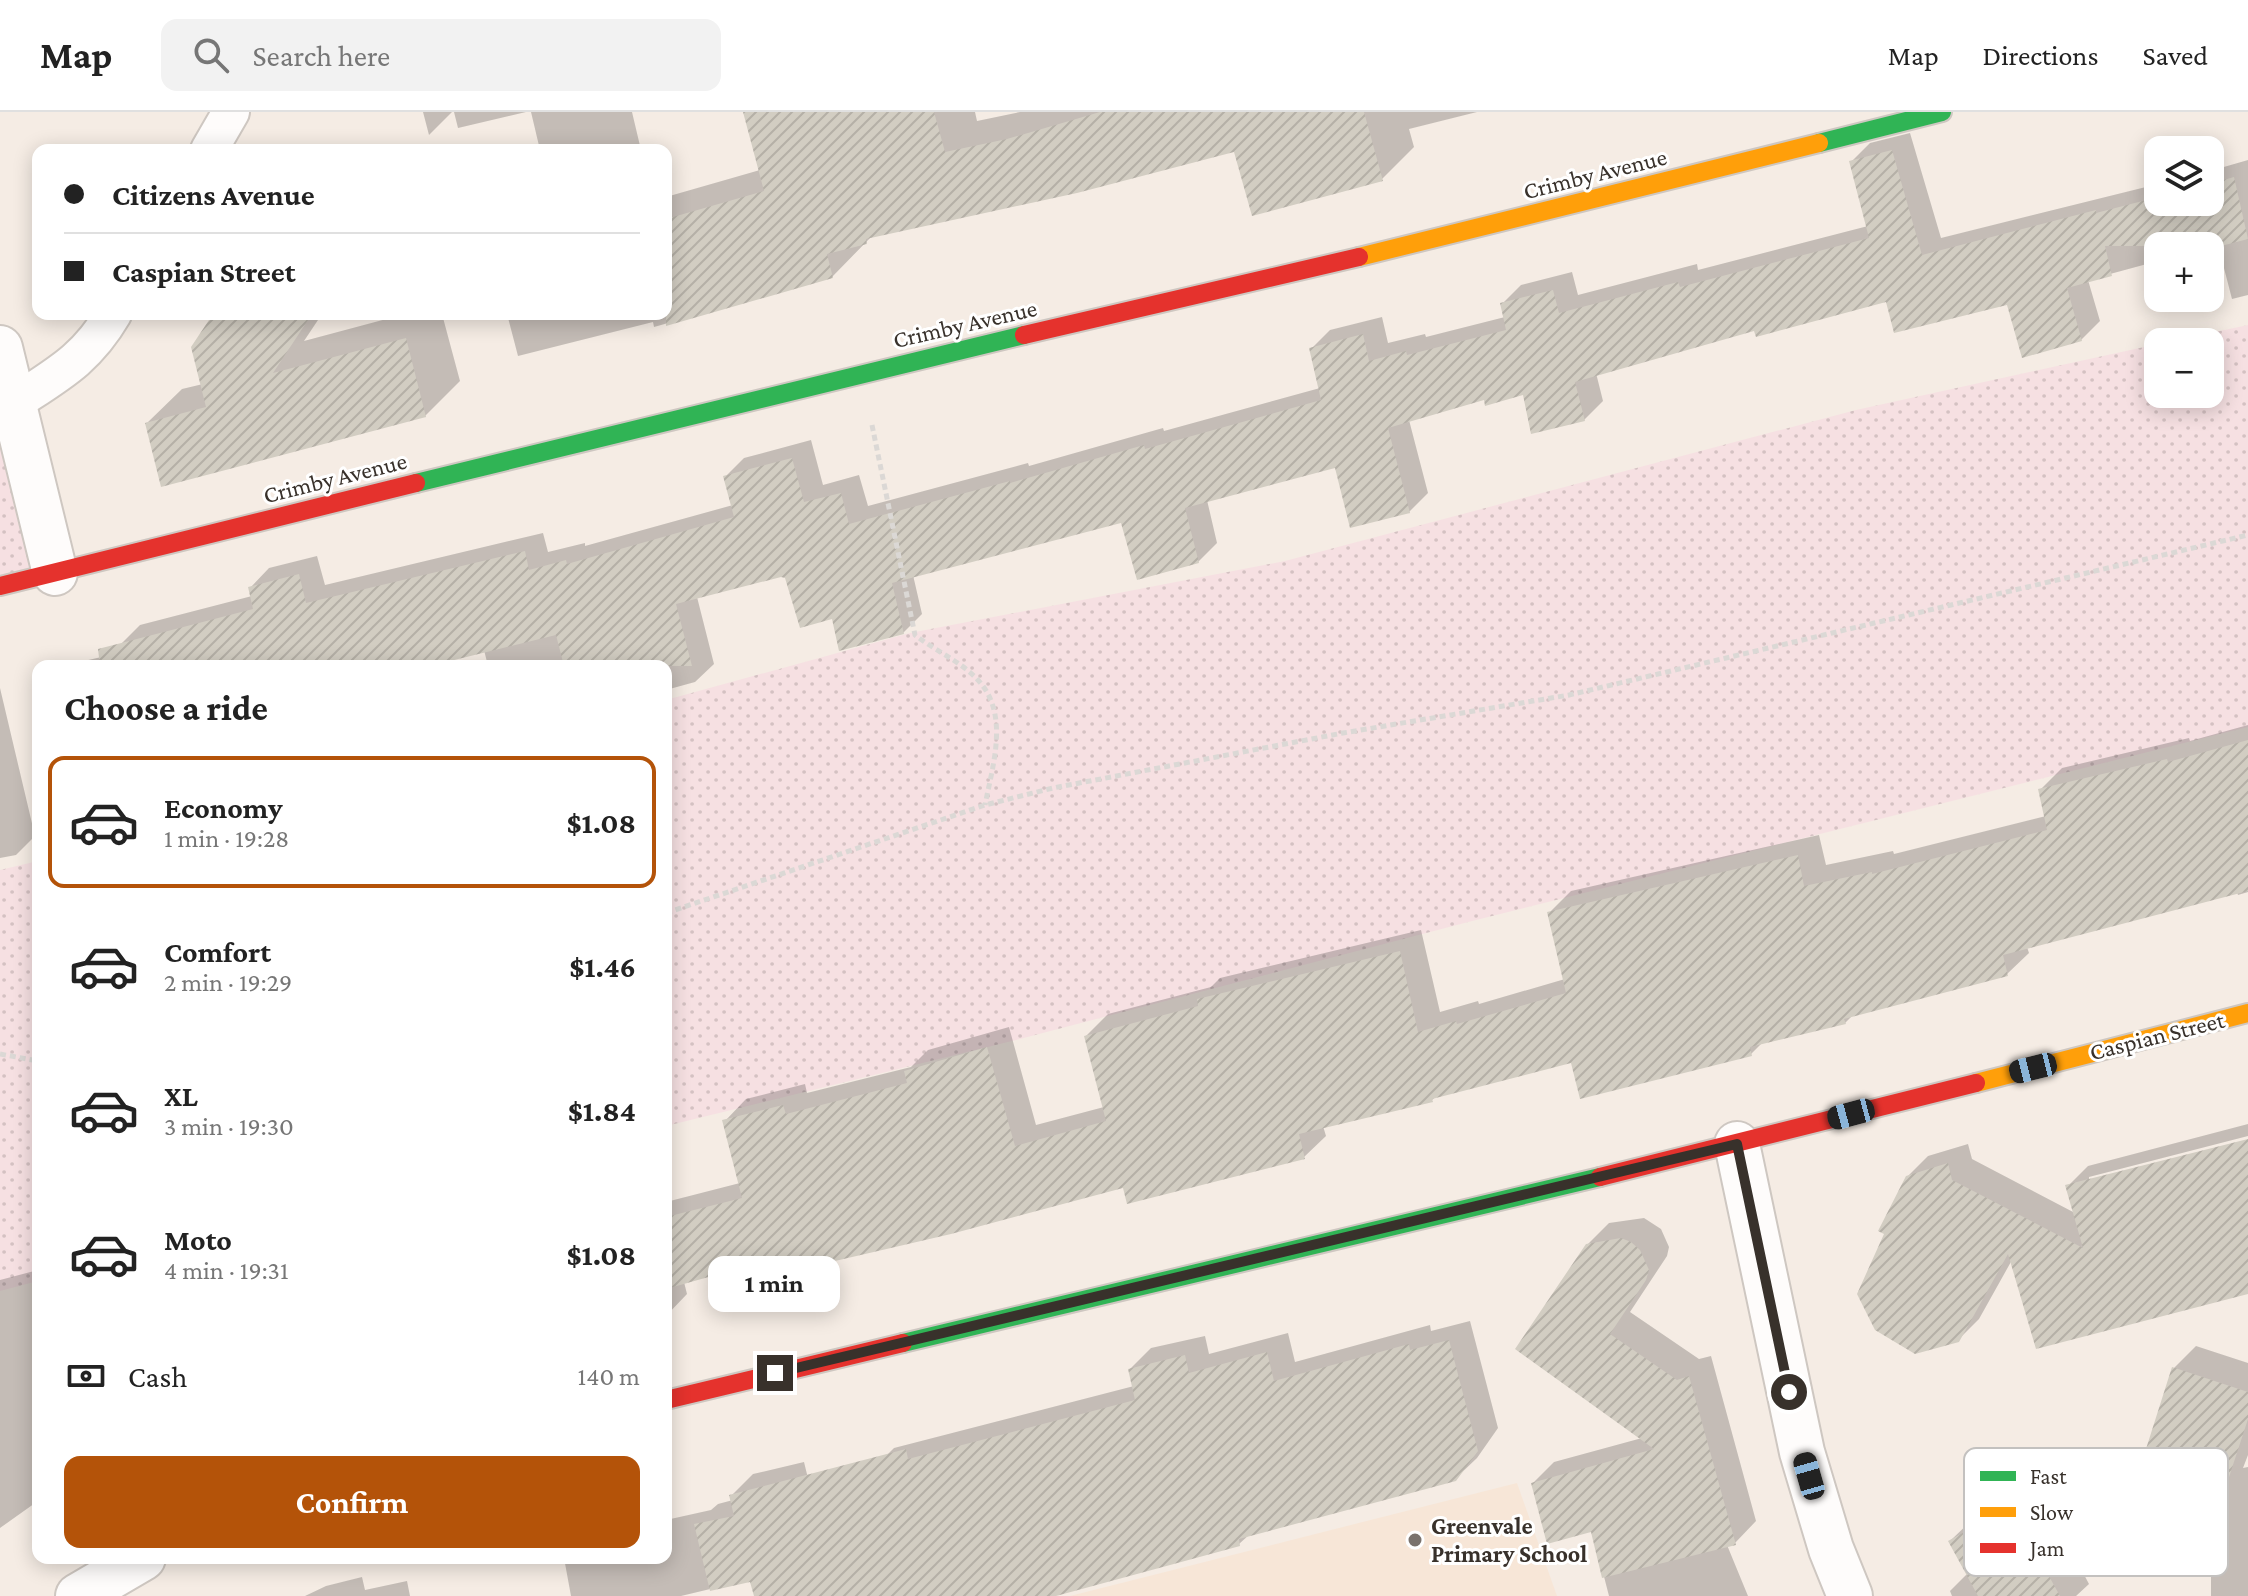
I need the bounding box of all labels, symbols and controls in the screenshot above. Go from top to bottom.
search box [161,19,721,91]
icon: search [189,33,233,77]
text: Map [40,34,113,76]
text: Search here [253,39,390,72]
text: Map [1888,40,1939,71]
text: Directions [1983,40,2098,71]
text: Saved [2142,40,2208,71]
map controls [2144,136,2224,408]
button: layers [2144,136,2224,216]
street label: Crimby Avenue [1520,143,1669,204]
text: Citizens Avenue [112,178,315,211]
button: + [2144,232,2224,312]
text: Caspian Street [112,255,296,288]
street label: Crimby Avenue [890,294,1039,353]
button: − [2144,328,2224,408]
street label: Crimby Avenue [260,447,409,508]
text: Choose a ride [64,688,268,728]
icon: car [68,786,140,858]
text: Economy [164,791,283,824]
text: $1.08 [566,806,636,839]
text: 1 min · 19:28 [164,824,289,853]
icon: car [68,930,140,1002]
text: Comfort [164,935,271,968]
text: $1.46 [569,950,636,983]
text: 2 min · 19:29 [164,968,292,997]
street label: Caspian Street [2087,1005,2228,1065]
car [2007,1051,2059,1085]
icon: car [68,1074,140,1146]
text: XL [164,1079,198,1112]
text: $1.84 [568,1094,636,1127]
car [1825,1096,1877,1132]
text: 3 min · 19:30 [164,1112,294,1141]
icon: car [68,1218,140,1290]
text: Moto [164,1223,232,1256]
text: $1.08 [566,1238,636,1271]
text: 4 min · 19:31 [164,1256,289,1285]
callout: 1 min [709,1257,841,1313]
text: 1 min [744,1269,804,1298]
icon: cash [64,1354,108,1398]
route end [757,1355,793,1391]
text: Cash [128,1360,187,1393]
text: 140 m [578,1362,640,1391]
route start [1771,1374,1807,1410]
legend [1964,1448,2228,1576]
car [1791,1450,1827,1502]
button: Confirm [64,1456,640,1548]
text: Fast [2030,1464,2067,1489]
text: Slow [2030,1500,2074,1525]
place label: Greenvale Primary School [1431,1512,1587,1567]
marker: Greenvale Primary School [1406,1531,1424,1549]
text: Jam [2028,1536,2065,1561]

